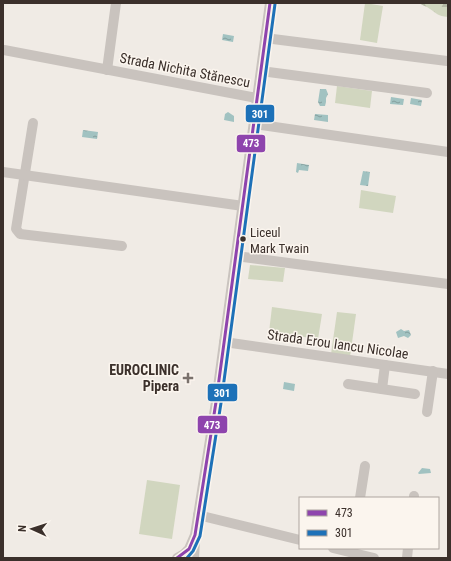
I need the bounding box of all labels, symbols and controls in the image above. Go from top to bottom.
street label: Strada Nichita Stănescu [118,50,252,90]
line badge: 301 [245,104,275,123]
text: 301 [252,108,268,121]
line badge: 473 [236,134,266,153]
text: 473 [243,137,260,150]
place label: Liceul Mark Twain [250,225,309,256]
marker: Liceul Mark Twain [238,234,248,244]
street label: Strada Erou Iancu Nicolae [266,326,410,362]
place label: EUROCLINIC Pipera [109,362,179,394]
marker: EUROCLINIC Pipera [182,372,194,384]
line badge: 301 [207,383,238,402]
text: 301 [214,387,230,400]
line badge: 473 [197,415,228,434]
text: 473 [204,419,221,432]
legend [299,497,439,549]
text: 473 [335,506,353,520]
north arrow [12,509,52,549]
text: N [16,525,29,532]
text: 301 [335,526,353,540]

